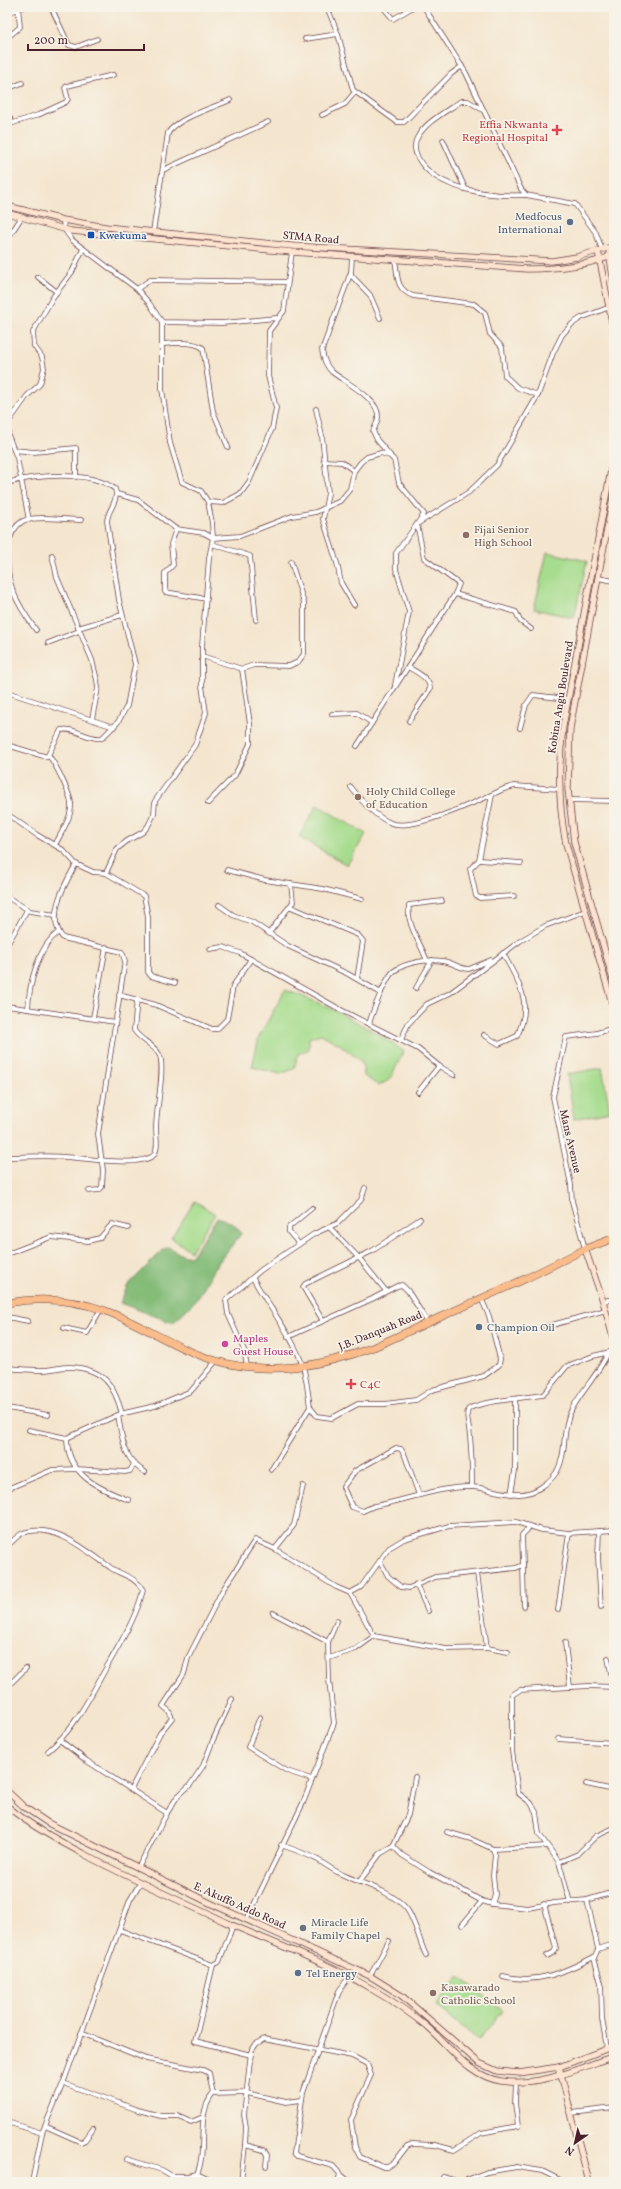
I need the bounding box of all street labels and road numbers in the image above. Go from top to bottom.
street label: STMA Road [282,229,340,248]
street label: Kobina Angu Boulevard [545,640,578,755]
street label: Mans Avenue [555,1108,584,1175]
street label: J.B. Danquah Road [337,1308,425,1355]
street label: E. Akuffo Addo Road [191,1879,288,1933]

